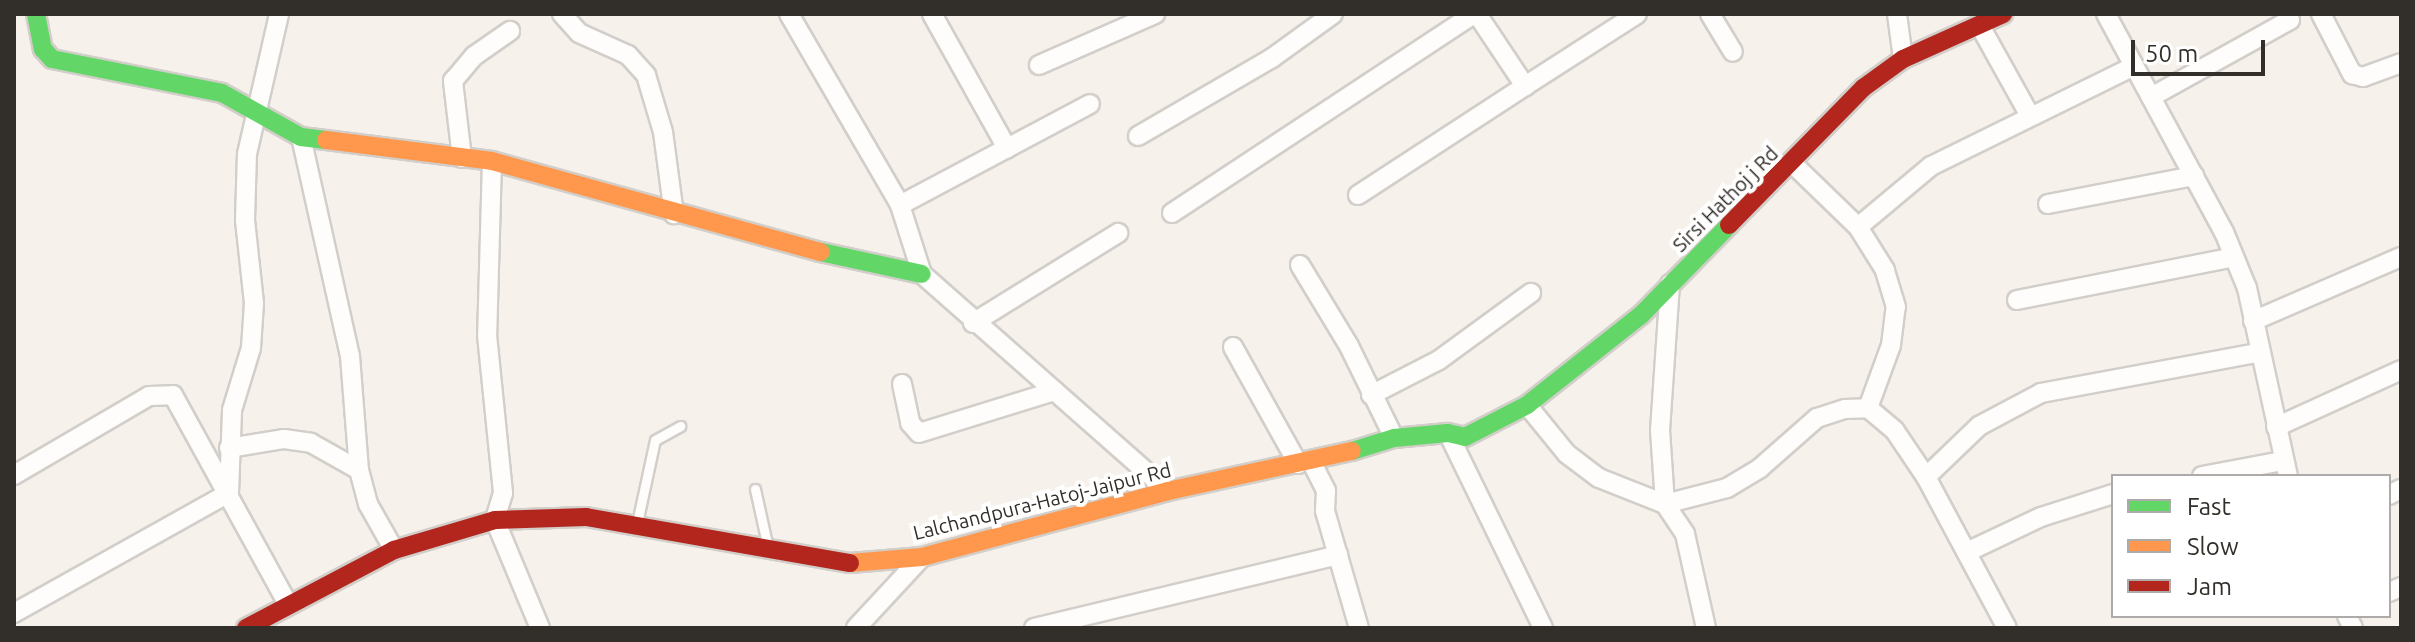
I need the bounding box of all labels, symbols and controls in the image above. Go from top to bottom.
scale bar [2135,24,2269,74]
text: 50 m [2145,40,2198,67]
street label: Sirsi Hathoj j Rd [1667,141,1783,257]
street label: Lalchandpura-Hatoj-Jaipur Rd [911,457,1173,545]
legend [2111,474,2391,618]
text: Fast [2187,493,2231,520]
text: Slow [2187,533,2239,560]
text: Jam [2187,573,2232,600]

